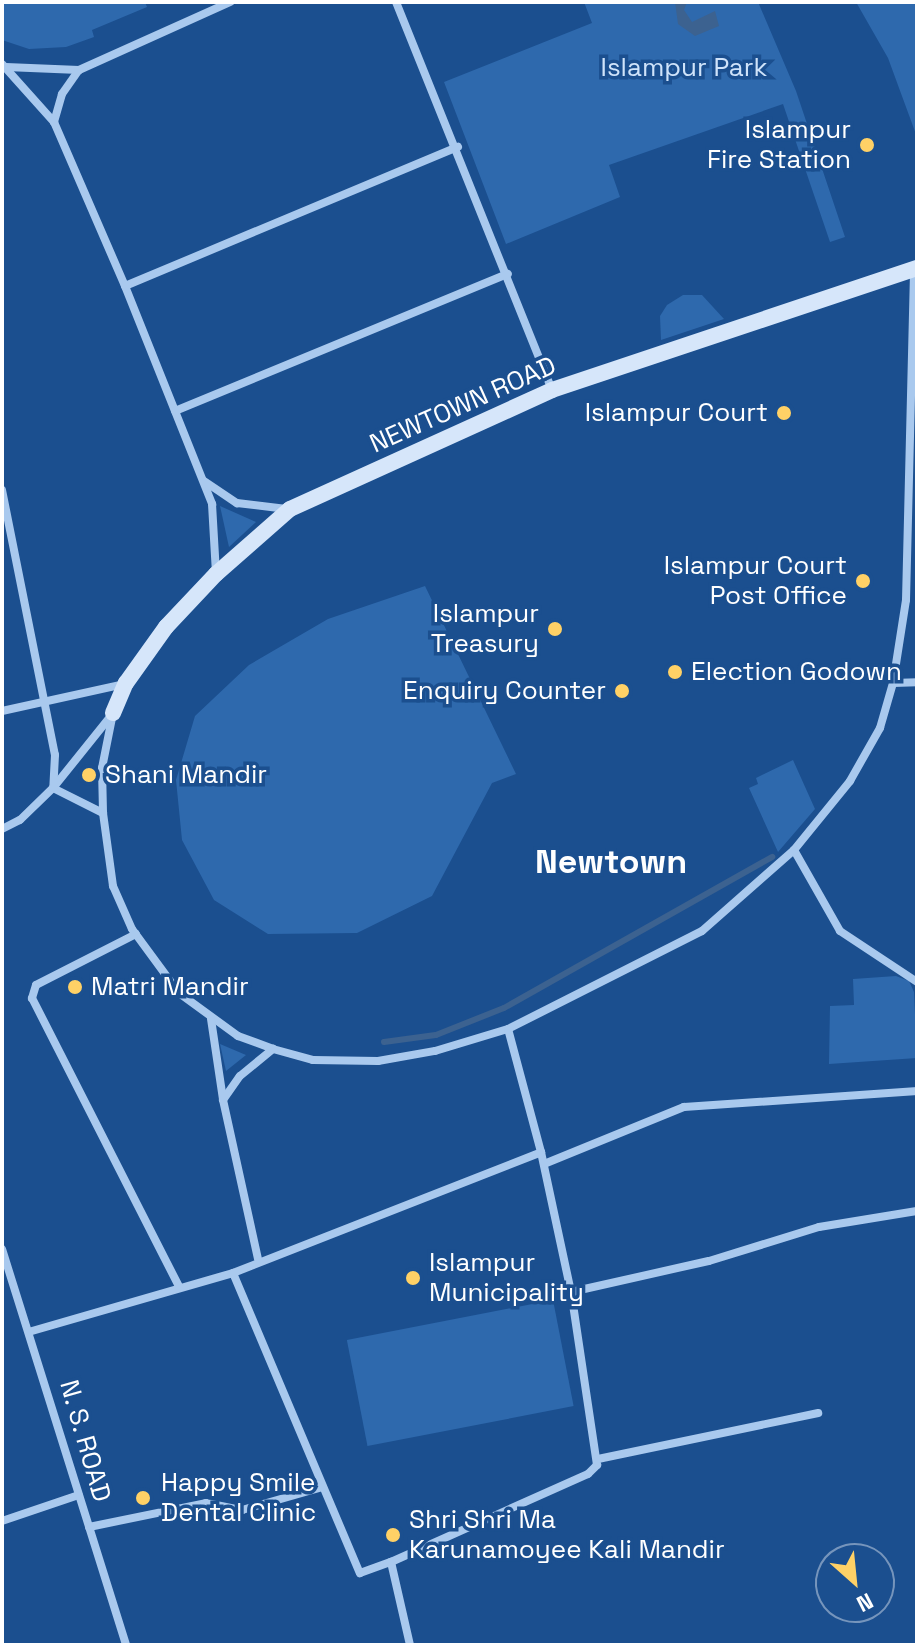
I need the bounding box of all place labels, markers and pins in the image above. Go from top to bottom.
place label: Islampur Fire Station [707,114,851,176]
marker: Islampur Fire Station [858,136,876,154]
place label: Islampur Court [585,397,768,429]
marker: Islampur Court [775,404,793,422]
place label: Islampur Court Post Office [664,550,847,612]
marker: Islampur Court Post Office [854,572,872,590]
place label: Islampur Treasury [431,598,539,660]
marker: Islampur Treasury [546,620,564,638]
place label: Election Godown [691,656,902,688]
marker: Election Godown [666,663,684,681]
place label: Enquiry Counter [403,675,606,707]
marker: Enquiry Counter [613,682,631,700]
place label: Shani Mandir [105,759,267,791]
marker: Shani Mandir [80,766,98,784]
place label: Matri Mandir [91,971,249,1003]
marker: Matri Mandir [66,978,84,996]
place label: Islampur Municipality [429,1247,584,1308]
marker: Islampur Municipality [404,1269,422,1287]
place label: Happy Smile Dental Clinic [161,1467,316,1528]
marker: Happy Smile Dental Clinic [132,1487,154,1509]
place label: Shri Shri Ma Karunamoyee Kali Mandir [409,1504,725,1566]
marker: Shri Shri Ma Karunamoyee Kali Mandir [384,1526,402,1544]

